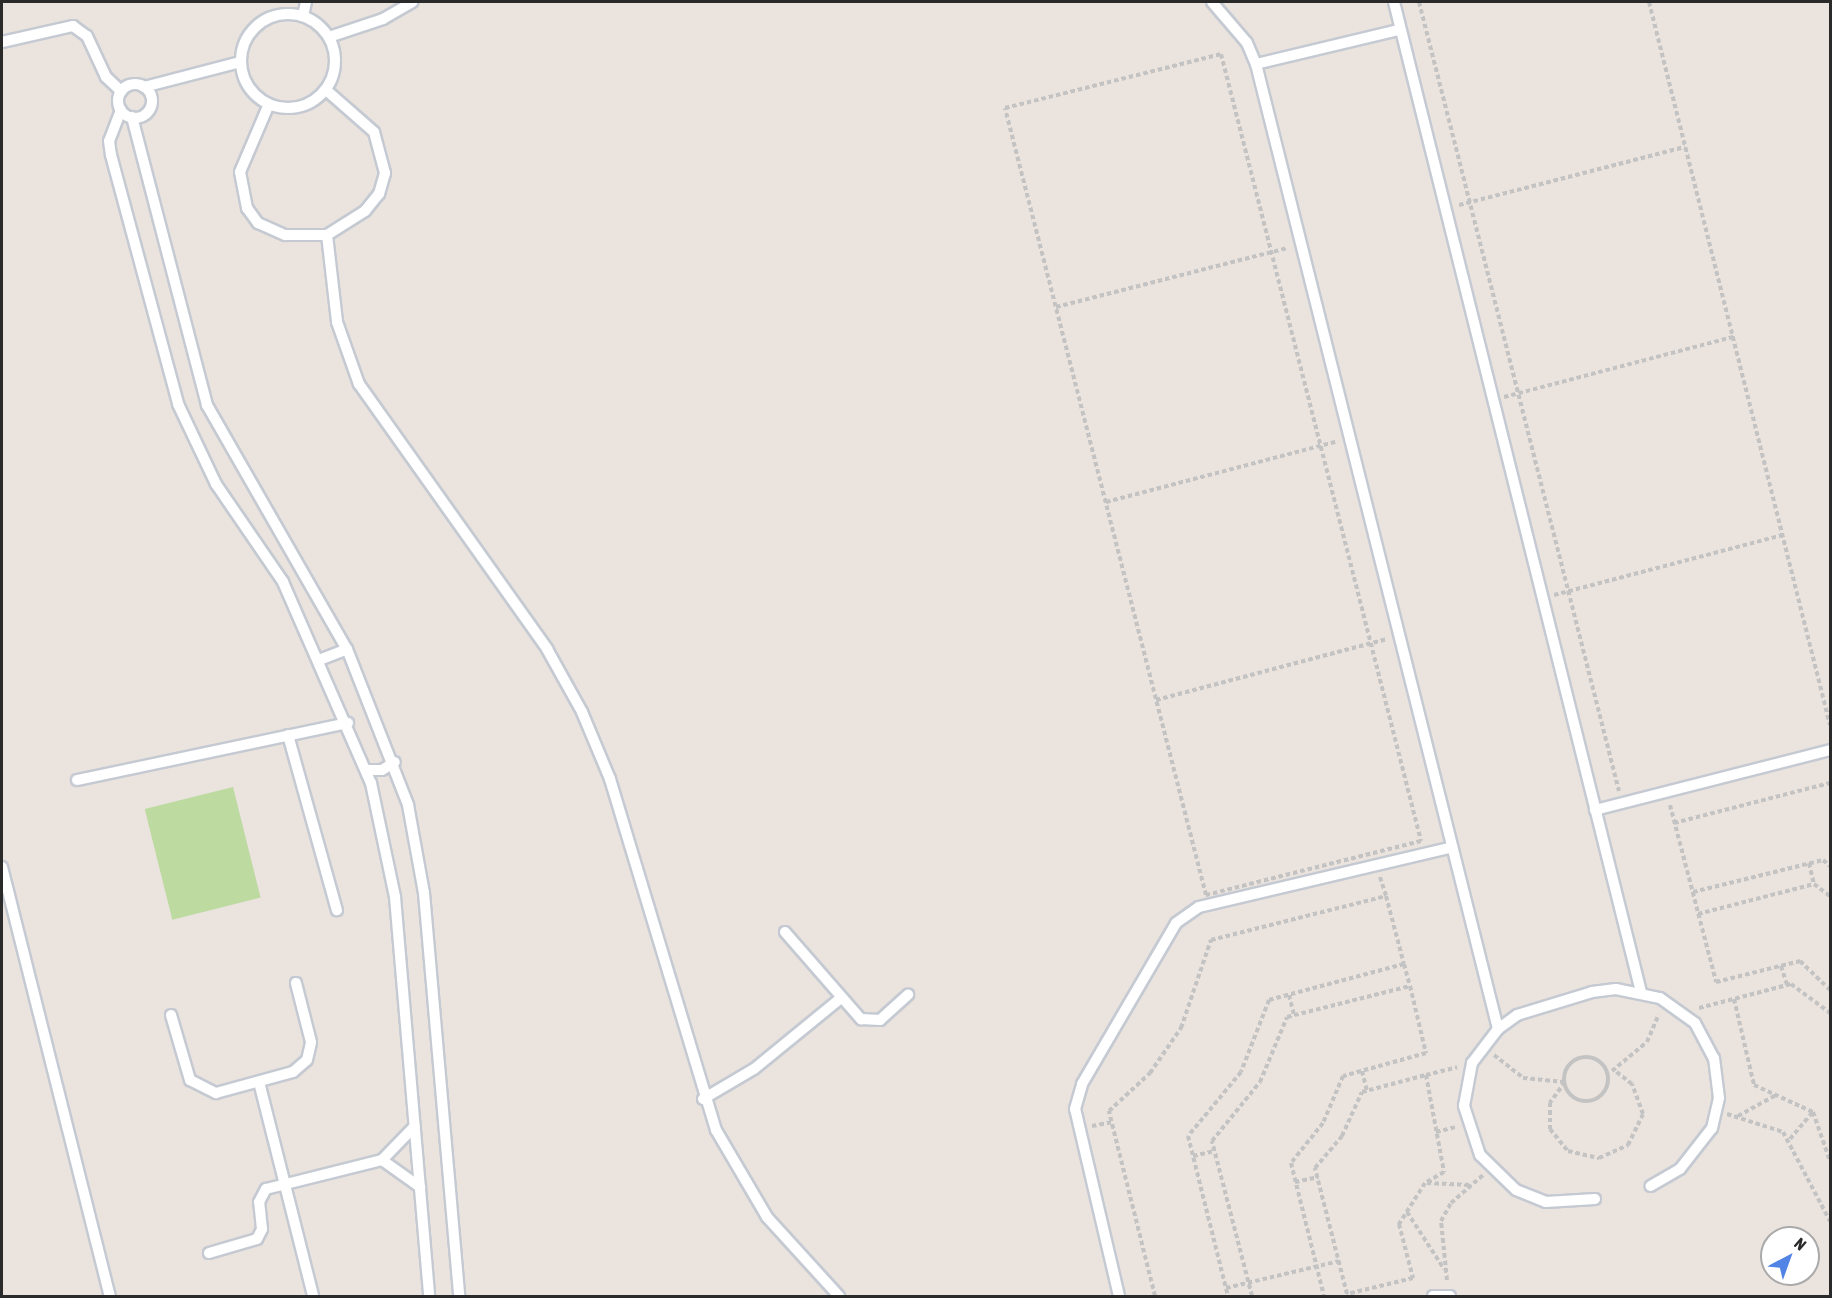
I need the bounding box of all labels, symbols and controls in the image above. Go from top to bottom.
north arrow [1760,1226,1820,1286]
text: N [1791,1234,1810,1254]

